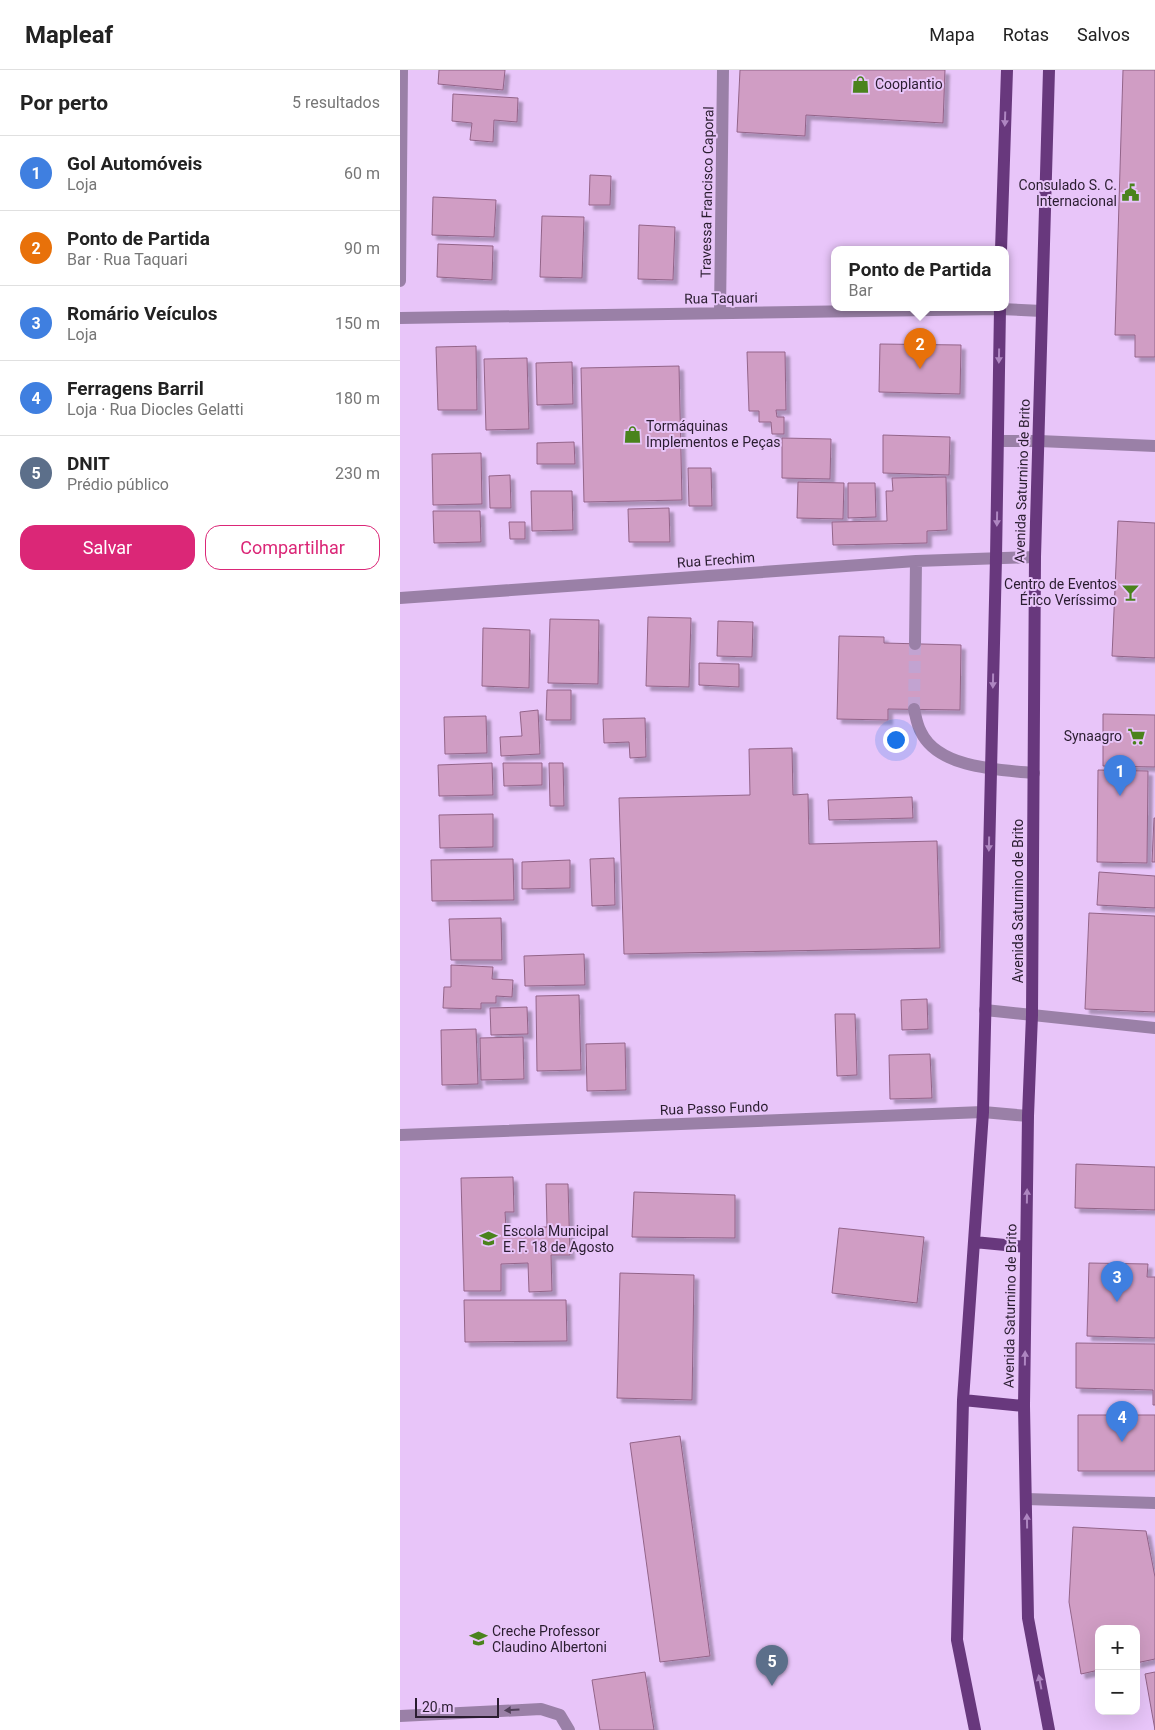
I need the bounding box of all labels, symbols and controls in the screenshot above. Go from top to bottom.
text: Mapleaf [25,21,113,49]
text: Mapa [929,24,975,45]
text: Rotas [1003,24,1049,45]
text: Salvos [1077,24,1130,45]
shop icon: Cooplantio [851,74,871,94]
place label: Cooplantio [875,76,943,92]
text: Por perto [20,91,108,115]
text: 5 resultados [292,93,380,112]
street label: Travessa Francisco Caporal [698,106,716,278]
one-way arrow [1001,111,1009,127]
text: Gol Automóveis [67,152,202,175]
text: 1 [31,164,41,183]
text: 60 m [344,164,380,183]
text: Loja [67,175,97,194]
place label: Consulado S. C. Internacional [1019,177,1117,209]
public building icon: Consulado S. C. Internacional [1121,183,1141,203]
text: Ponto de Partida [67,227,210,250]
text: 2 [31,239,41,258]
text: 90 m [344,239,380,258]
popup [831,246,1009,311]
text: Bar · Rua Taquari [67,250,188,269]
text: Ponto de Partida [849,258,991,281]
text: Bar [849,281,873,300]
street label: Rua Taquari [684,289,758,307]
text: Romário Veículos [67,302,217,325]
text: 3 [31,314,41,333]
text: 150 m [335,314,380,333]
text: Loja [67,325,97,344]
pin: 2 [904,328,936,369]
one-way arrow [995,349,1003,365]
text: Ferragens Barril [67,377,204,400]
text: 4 [31,389,41,408]
text: 180 m [335,389,380,408]
street label: Avenida Saturnino de Brito [1011,399,1033,563]
text: Loja · Rua Diocles Gelatti [67,400,244,419]
place label: Tormáquinas Implementos e Peças [646,418,781,450]
shop icon: Tormáquinas Implementos e Peças [622,424,642,444]
text: DNIT [67,452,110,475]
text: 5 [31,464,41,483]
text: 230 m [335,464,380,483]
text: Prédio público [67,475,169,494]
one-way arrow [993,511,1001,527]
button: Salvar [20,525,195,570]
button: Compartilhar [205,525,380,570]
street label: Rua Erechim [676,549,756,571]
place label: Centro de Eventos Érico Veríssimo [1004,576,1117,608]
bar icon: Centro de Eventos Érico Veríssimo [1121,582,1141,602]
one-way arrow [989,674,997,690]
supermarket icon: Synaagro [1126,726,1146,746]
your location [883,727,909,753]
place label: Synaagro [1064,728,1122,744]
pin: 1 [1104,755,1136,796]
street label: Avenida Saturnino de Brito [1010,819,1026,983]
one-way arrow [985,836,993,852]
street label: Rua Passo Fundo [659,1098,769,1118]
one-way arrow [1023,1188,1031,1204]
place label: Escola Municipal E. F. 18 de Agosto [503,1223,614,1255]
street label: Avenida Saturnino de Brito [1001,1224,1019,1388]
school or university icon: Escola Municipal E. F. 18 de Agosto [479,1229,499,1249]
pin: 3 [1101,1261,1133,1302]
one-way arrow [1021,1350,1029,1366]
pin: 4 [1106,1401,1138,1442]
one-way arrow [1023,1512,1031,1528]
place label: Creche Professor Claudino Albertoni [492,1623,607,1655]
map controls [1095,1625,1140,1715]
button: + [1095,1625,1140,1670]
school or university icon: Creche Professor Claudino Albertoni [468,1629,488,1649]
pin: 5 [756,1645,788,1686]
button: − [1095,1670,1140,1715]
one-way arrow [1036,1674,1044,1690]
scale bar [415,1695,499,1718]
text: 20 m [422,1699,454,1715]
one-way arrow [504,1707,520,1715]

